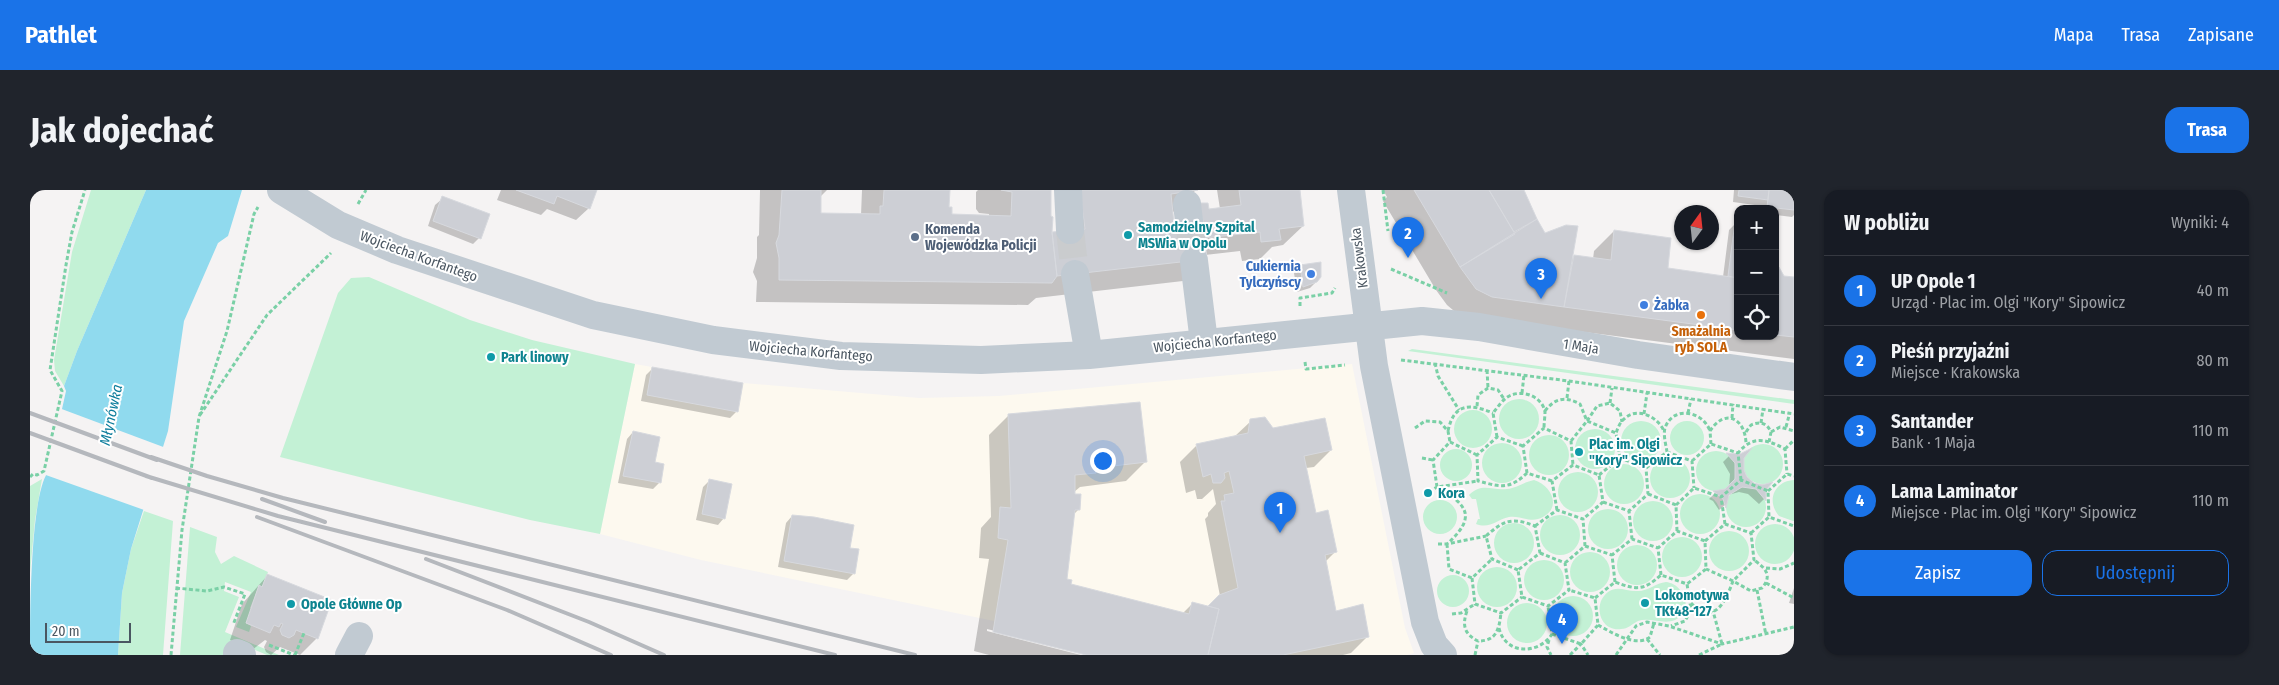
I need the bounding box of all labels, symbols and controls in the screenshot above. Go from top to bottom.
text: Pathlet [25,21,97,49]
text: Mapa [2054,24,2093,46]
text: Trasa [2121,24,2160,46]
text: Zapisane [2188,24,2254,46]
button: Trasa [2165,107,2249,153]
text: Jak dojechać [30,109,213,151]
north arrow [1674,205,1719,250]
map controls [1734,205,1779,340]
button: + [1734,205,1779,250]
text: W pobliżu [1844,210,1929,236]
text: Wyniki: 4 [2171,213,2229,232]
pin: 2 [1392,217,1424,258]
place label: Samodzielny Szpital MSWia w Opolu [1138,219,1255,252]
place label: Komenda Wojewódzka Policji [925,221,1037,254]
street label: Wojciecha Korfantego [358,227,480,286]
street label: Krakowska [1347,227,1372,289]
marker: Samodzielny Szpital MSWia w Opolu [1122,229,1134,241]
marker: Komenda Wojewódzka Policji [909,231,921,243]
button: − [1734,250,1779,295]
place label: Cukiernia Tylczyńscy [1239,258,1301,291]
pin: 3 [1525,258,1557,299]
marker: Cukiernia Tylczyńscy [1305,268,1317,280]
text: UP Opole 1 [1891,270,1976,293]
text: 1 [1857,281,1863,300]
text: 40 m [2197,281,2229,300]
text: Urząd · Plac im. Olgi "Kory" Sipowicz [1891,293,2125,312]
button: locate [1734,295,1779,340]
place label: Żabka [1654,296,1689,314]
marker: Żabka [1638,299,1650,311]
marker: Smażalnia ryb SOLA [1695,309,1707,321]
place label: Smażalnia ryb SOLA [1671,323,1731,356]
street label: Wojciecha Korfantego [1153,327,1278,356]
street label: 1 Maja [1562,335,1600,358]
street label: Wojciecha Korfantego [749,338,873,365]
text: Pieśń przyjaźni [1891,340,2009,363]
place label: Park linowy [501,349,569,366]
marker: Park linowy [485,351,497,363]
text: 2 [1856,351,1864,370]
text: 80 m [2197,351,2229,370]
text: Miejsce · Krakowska [1891,363,2020,382]
water label: Młynówka [96,383,126,447]
text: Santander [1891,410,1973,433]
text: 3 [1856,421,1864,440]
text: 110 m [2192,421,2229,440]
text: Bank · 1 Maja [1891,433,1975,452]
place label: Plac im. Olgi "Kory" Sipowicz [1589,436,1682,469]
marker: Plac im. Olgi "Kory" Sipowicz [1573,446,1585,458]
your location [1090,448,1116,474]
text: Lama Laminator [1891,480,2018,503]
place label: Kora [1438,485,1465,502]
marker: Kora [1422,487,1434,499]
text: 4 [1856,491,1864,510]
text: 110 m [2192,491,2229,510]
pin: 1 [1264,492,1296,533]
text: Miejsce · Plac im. Olgi "Kory" Sipowicz [1891,503,2136,522]
button: Zapisz [1844,550,2032,596]
button: Udostępnij [2042,550,2229,596]
place label: Lokomotywa TKt48-127 [1655,587,1729,620]
place label: Opole Główne Op [301,596,403,613]
marker: Lokomotywa TKt48-127 [1639,597,1651,609]
marker: Opole Główne Op [285,598,297,610]
pin: 4 [1546,603,1578,644]
scale bar [45,620,131,643]
text: 20 m [52,623,80,640]

